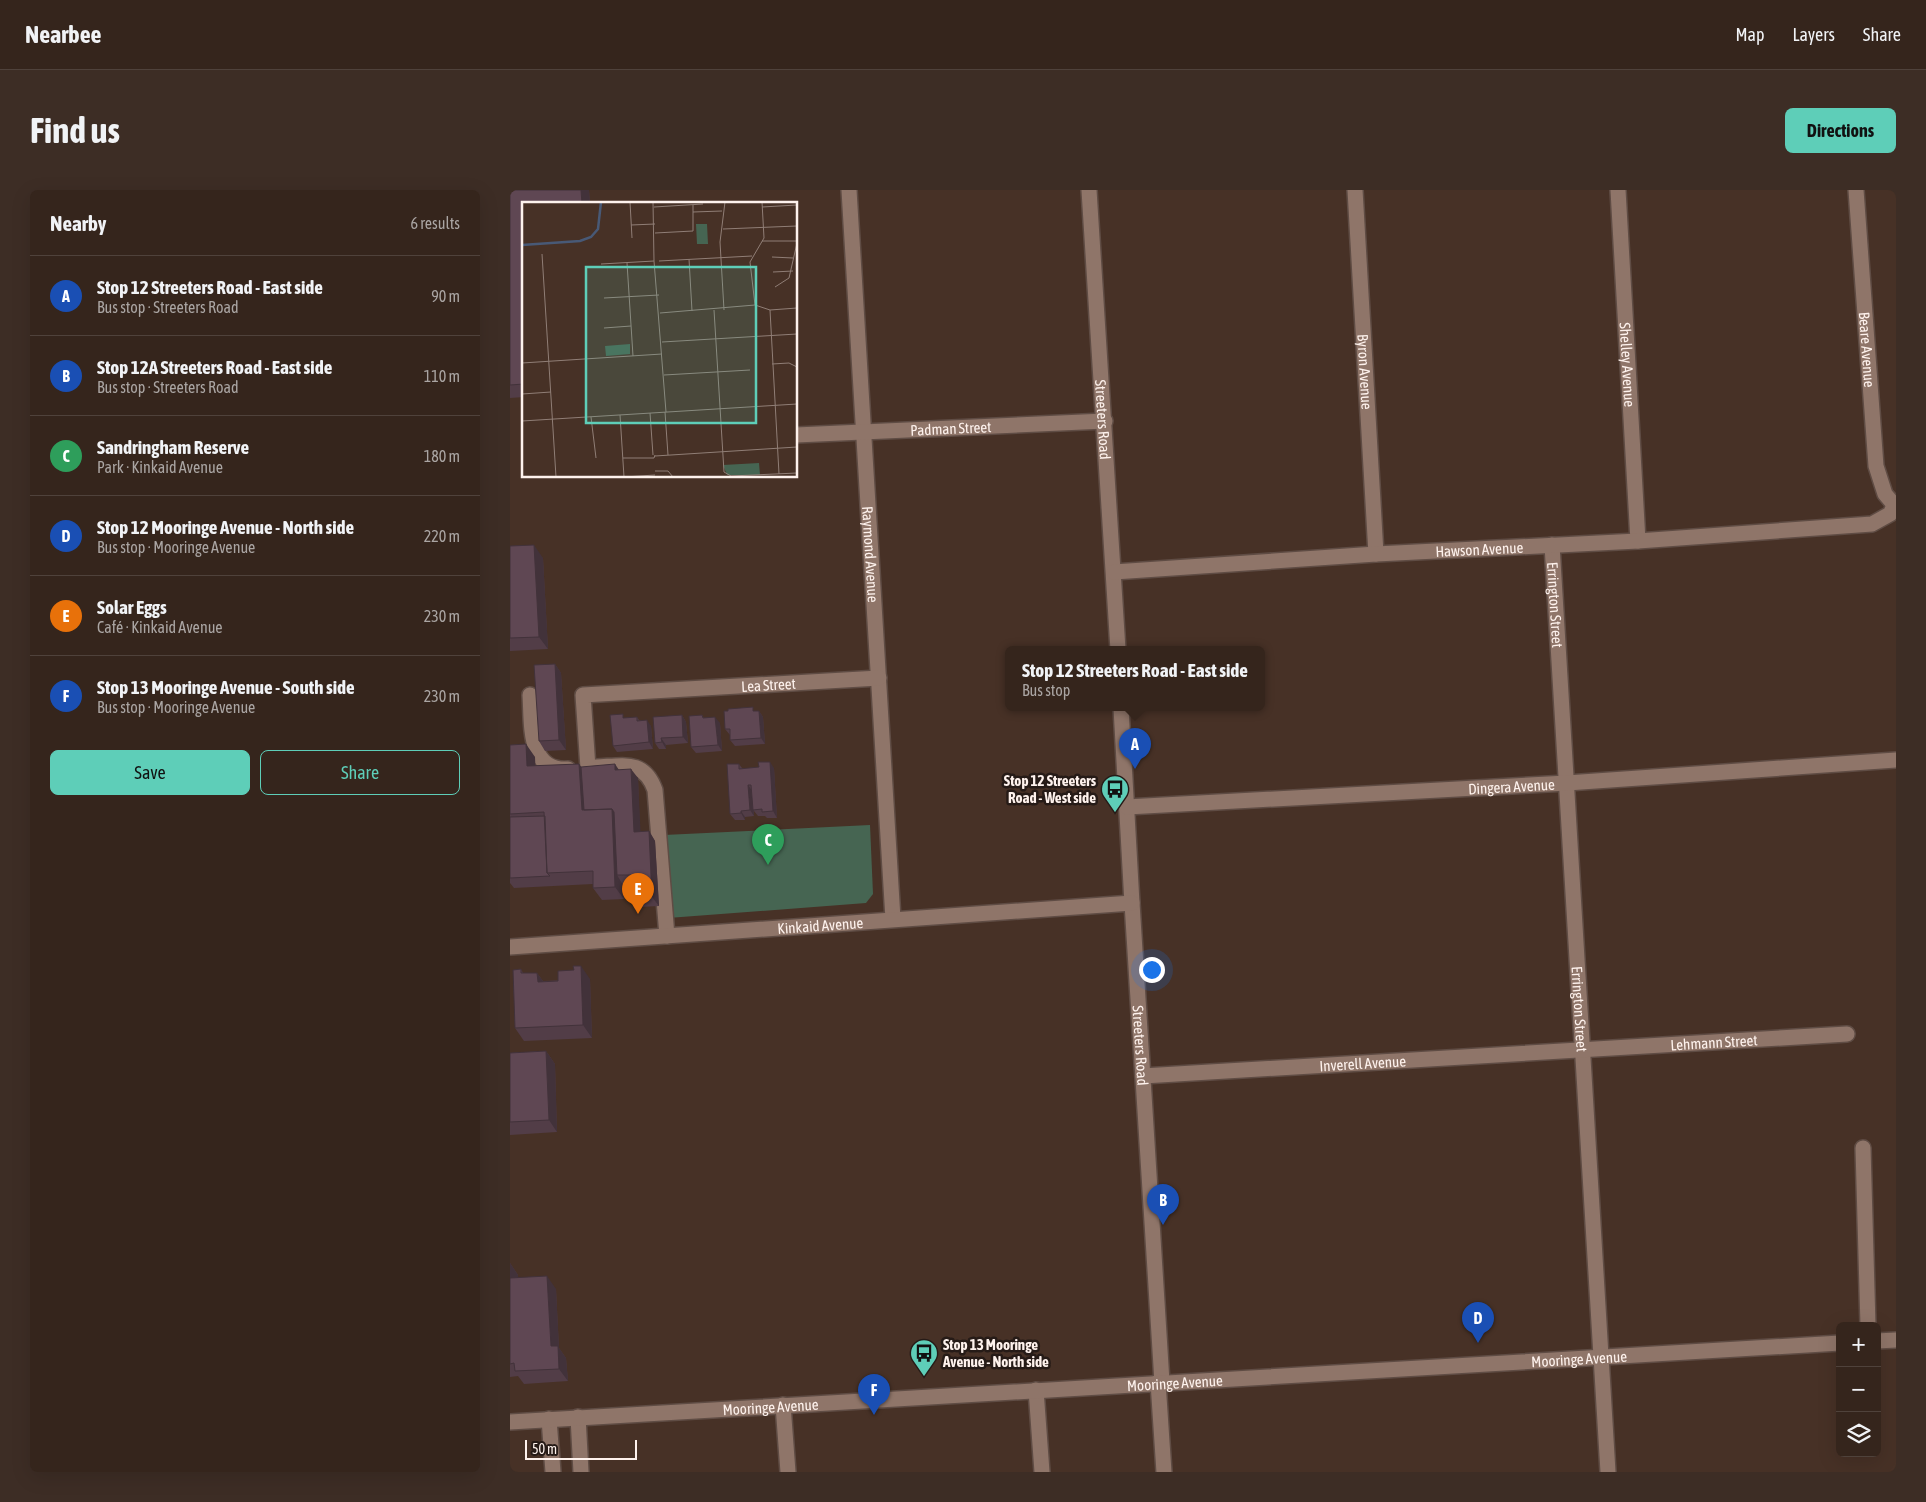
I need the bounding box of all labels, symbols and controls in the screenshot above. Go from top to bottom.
text: Nearbee [25,21,101,48]
text: Map [1735,24,1764,45]
text: Layers [1792,24,1835,45]
text: Share [1863,24,1901,45]
button: Directions [1785,108,1896,153]
text: Find us [30,110,120,150]
inset map [522,202,798,478]
text: Nearby [50,211,106,235]
text: 6 results [410,214,460,232]
text: Stop 12 Streeters Road - East side [97,276,323,298]
text: A [62,287,70,305]
text: 90 m [431,287,460,305]
text: Bus stop · Streeters Road [97,298,238,316]
street label: Beare Avenue [1856,311,1879,388]
street label: Shelley Avenue [1617,322,1639,408]
street label: Byron Avenue [1355,333,1376,410]
text: Stop 12A Streeters Road - East side [97,356,332,378]
text: B [62,367,70,385]
text: 110 m [424,367,460,385]
text: Bus stop · Streeters Road [97,378,238,396]
street label: Streeters Road [1092,379,1114,460]
street label: Padman Street [910,418,992,438]
text: Sandringham Reserve [97,436,249,458]
text: C [62,447,70,465]
text: 180 m [424,447,460,465]
text: Park · Kinkaid Avenue [97,458,223,476]
street label: Raymond Avenue [860,506,882,603]
text: Stop 12 Mooringe Avenue - North side [97,516,354,538]
text: D [62,527,70,545]
text: 220 m [424,527,460,545]
text: Bus stop · Mooringe Avenue [97,538,255,556]
street label: Hawson Avenue [1435,538,1524,560]
street label: Errington Street [1545,561,1567,648]
text: Solar Eggs [97,596,167,618]
text: E [63,607,69,625]
text: 230 m [424,607,460,625]
text: Café · Kinkaid Avenue [97,618,223,636]
popup [1005,646,1265,711]
text: Stop 12 Streeters Road - East side [1022,659,1248,681]
street label: Lea Street [741,674,796,694]
text: Stop 13 Mooringe Avenue - South side [97,676,355,698]
text: Bus stop [1022,681,1070,699]
text: F [63,687,69,705]
text: 230 m [424,687,460,705]
text: Bus stop · Mooringe Avenue [97,698,255,716]
pin: A [1119,728,1151,769]
button: Save [50,750,250,795]
button: Share [260,750,460,795]
place label: Stop 12 Streeters Road - West side [1004,772,1097,806]
bus stop icon: Stop 12 Streeters Road - West side [1100,774,1130,813]
street label: Dingera Avenue [1468,775,1555,797]
pin: C [752,824,784,865]
pin: E [622,873,654,914]
street label: Kinkaid Avenue [777,914,864,937]
your location [1139,957,1165,983]
street label: Errington Street [1569,966,1591,1053]
street label: Streeters Road [1130,1005,1152,1086]
street label: Lehmann Street [1670,1031,1758,1053]
street label: Inverell Avenue [1319,1052,1407,1074]
pin: B [1147,1184,1179,1225]
pin: D [1462,1302,1494,1343]
map controls [1836,1322,1881,1457]
button: + [1836,1322,1881,1367]
place label: Stop 13 Mooringe Avenue - North side [942,1336,1049,1370]
bus stop icon: Stop 13 Mooringe Avenue - North side [909,1338,939,1377]
street label: Mooringe Avenue [1531,1347,1628,1370]
button: − [1836,1367,1881,1412]
street label: Mooringe Avenue [1126,1371,1223,1394]
pin: F [858,1374,890,1415]
street label: Mooringe Avenue [722,1395,819,1418]
button: layers [1836,1412,1881,1457]
scale bar [525,1437,638,1460]
text: 50 m [532,1441,557,1457]

